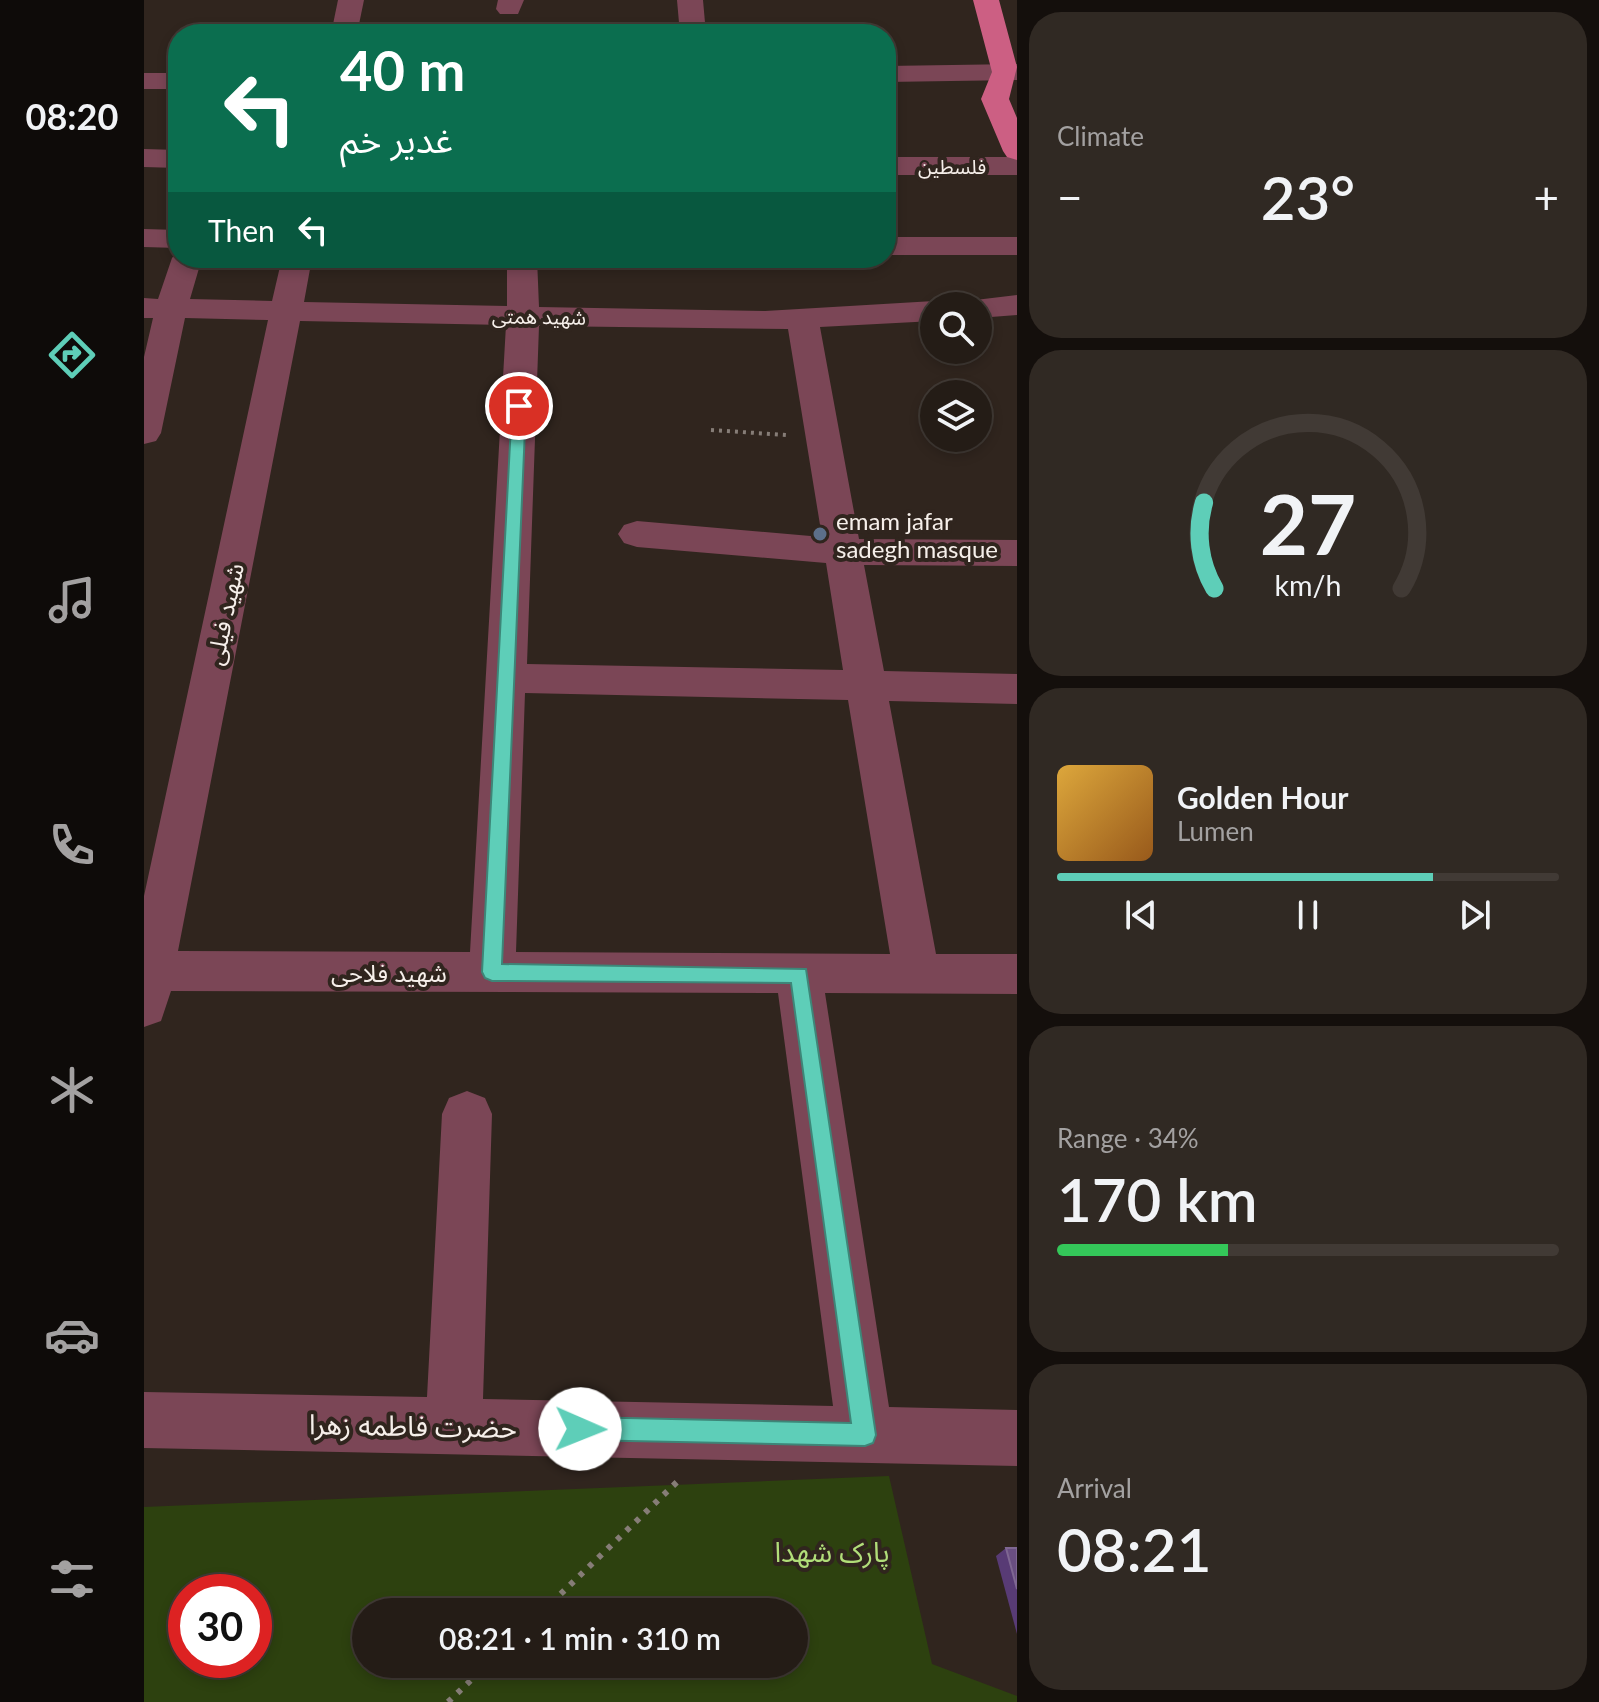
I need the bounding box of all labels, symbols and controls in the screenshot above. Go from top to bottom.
text: 40 m [340,36,465,103]
icon: left [208,56,312,160]
text: 08:20 [26,94,118,138]
text: غدیر خم [340,117,453,161]
text: Climate [1057,120,1144,152]
street label: فلسطین [918,154,986,179]
text: 23° [1261,161,1355,233]
text: − [1057,171,1083,223]
text: + [1533,171,1559,223]
icon: left [291,208,335,252]
text: Then [208,212,275,248]
map controls [920,292,992,452]
button: search [920,292,992,364]
street label: شهید همتی [492,303,586,330]
icon: directions [44,327,100,383]
pin [485,372,553,440]
button: layers [920,380,992,452]
icon: arrive [497,384,541,428]
text: 27 [1260,473,1356,573]
place label: emam jafar sadegh masque [836,506,998,563]
marker: emam jafar sadegh masque [811,525,829,543]
street label: شهید فیلی [199,560,249,668]
text: km/h [1275,568,1341,602]
icon: music [44,572,100,628]
text: Golden Hour [1177,779,1349,815]
text: Lumen [1177,815,1254,847]
icon: phone [44,817,100,873]
icon: previous [1119,893,1163,937]
icon: pause [1286,893,1330,937]
icon: next [1453,893,1497,937]
street label: شهید فلاحی [331,958,447,987]
icon: climate [44,1062,100,1118]
text: Range · 34% [1057,1122,1199,1154]
text: 170 km [1057,1163,1258,1235]
icon: car [44,1307,100,1363]
position arrow [538,1387,622,1471]
street label: حضرت فاطمه زهرا [309,1406,517,1445]
text: Arrival [1057,1472,1132,1504]
text: 08:21 [1057,1513,1211,1585]
park label: پارک شهدا [774,1534,890,1570]
icon: filters [44,1551,100,1607]
speed limit sign: 30 [168,1574,272,1678]
text: 08:21 · 1 min · 310 m [439,1620,721,1656]

